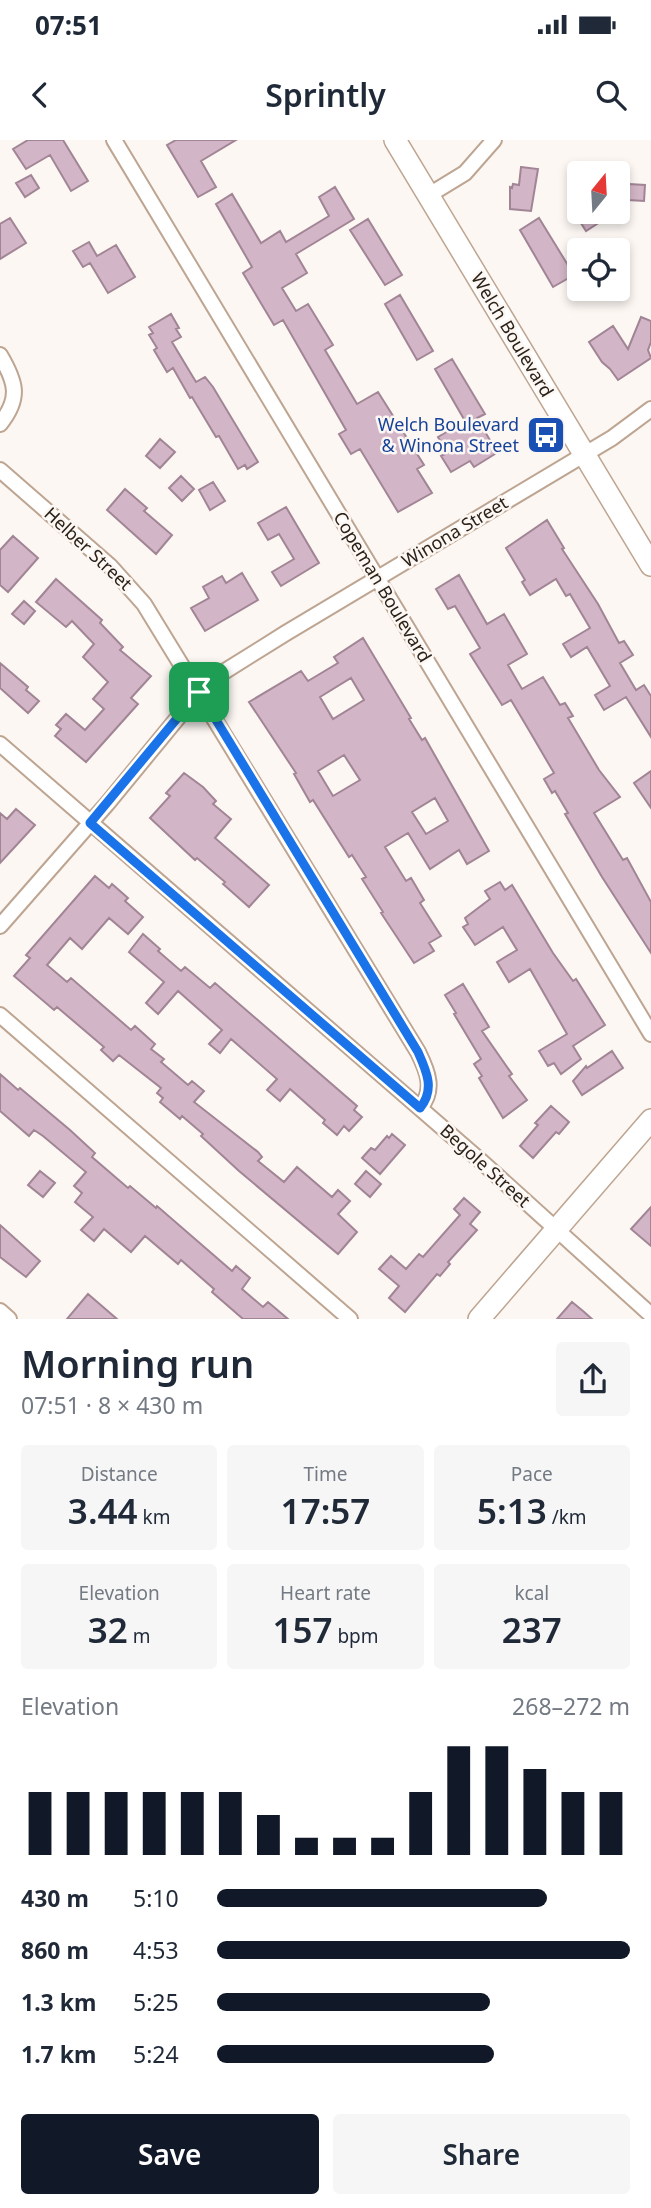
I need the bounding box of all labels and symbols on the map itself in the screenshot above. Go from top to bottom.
north arrow [567,161,630,224]
street label: Welch Boulevard [466,268,559,401]
place label: Welch Boulevard & Winona Street [378,412,519,457]
bus stop icon: Welch Boulevard & Winona Street [525,414,567,456]
street label: Winona Street [397,490,512,572]
street label: Helber Street [40,501,138,595]
street label: Copeman Boulevard [328,507,437,666]
pin [169,662,229,722]
street label: Begole Street [435,1118,536,1212]

